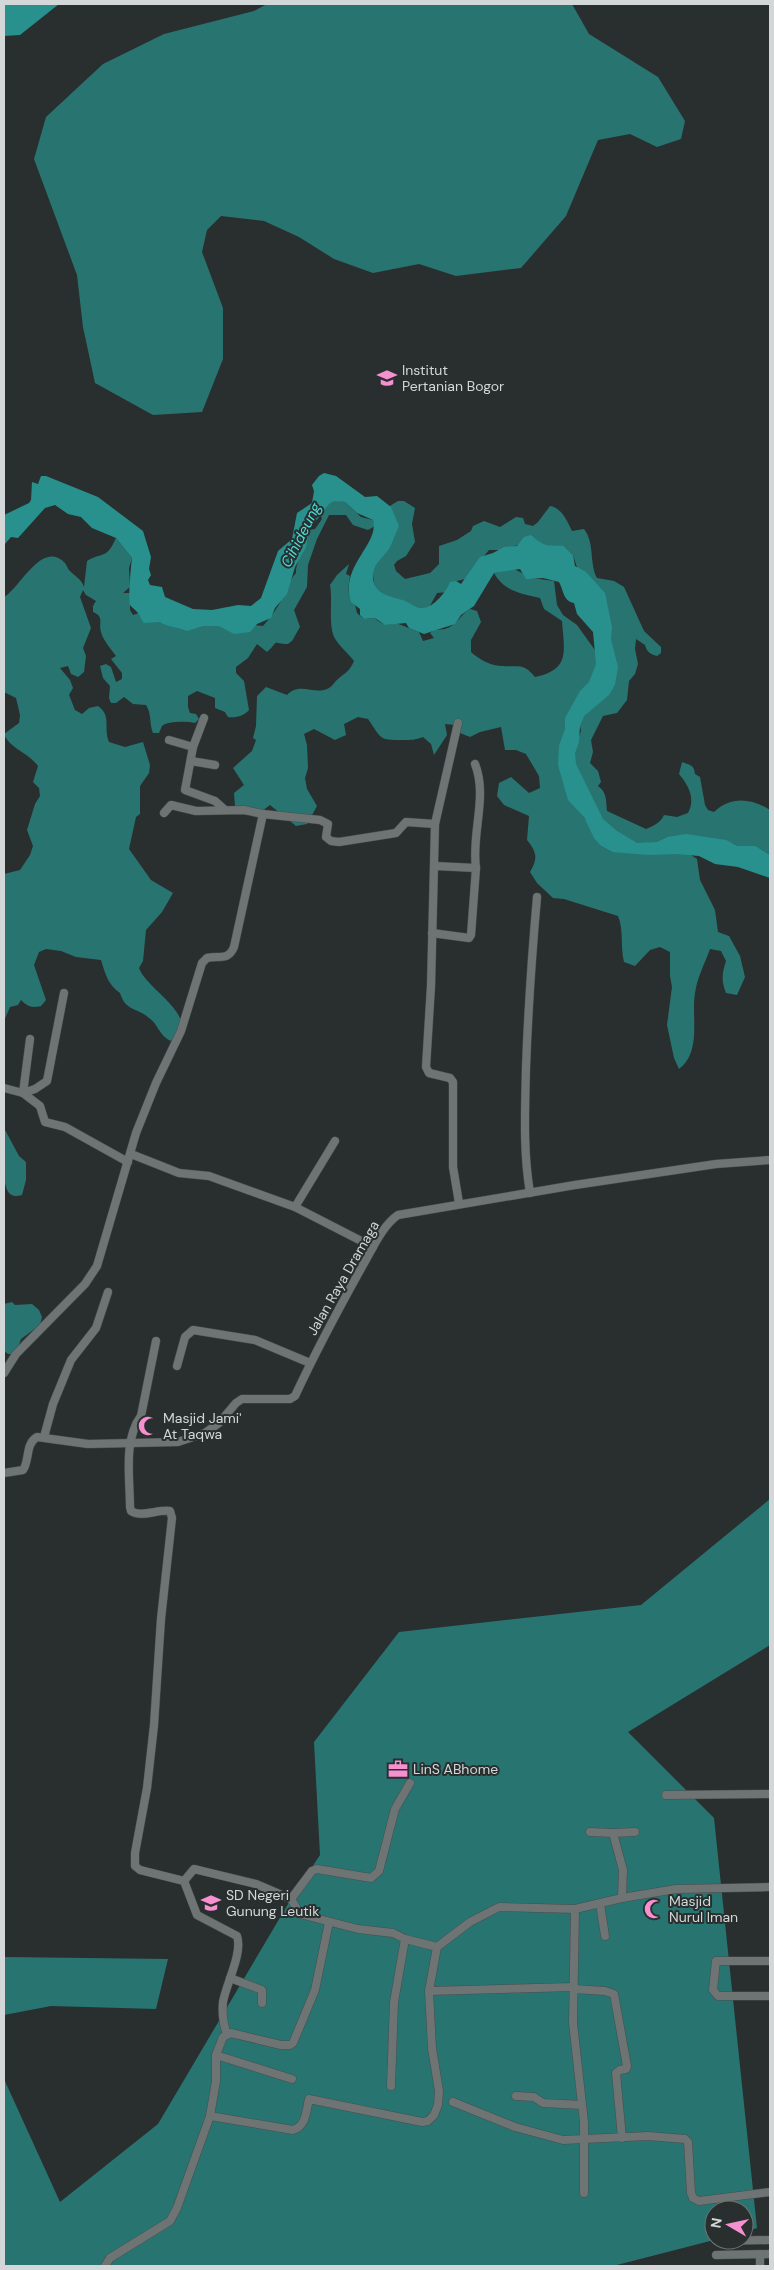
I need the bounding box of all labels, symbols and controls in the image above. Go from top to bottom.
place label: Institut Pertanian Bogor [402,361,504,395]
school or university icon: Institut Pertanian Bogor [376,367,398,389]
water label: Cihideung [276,499,326,571]
street label: Jalan Raya Dramaga [303,1218,383,1338]
place label: Masjid Jami' At Taqwa [163,1409,241,1443]
mosque icon: Masjid Jami' At Taqwa [137,1415,159,1437]
office icon: LinS ABhome [387,1758,409,1780]
place label: LinS ABhome [413,1760,498,1778]
place label: SD Negeri Gunung Leutik [226,1886,319,1920]
school or university icon: SD Negeri Gunung Leutik [200,1892,222,1914]
place label: Masjid Nurul Iman [669,1892,738,1926]
mosque icon: Masjid Nurul Iman [643,1898,665,1920]
north arrow [704,2200,754,2250]
text: N [706,2217,726,2229]

